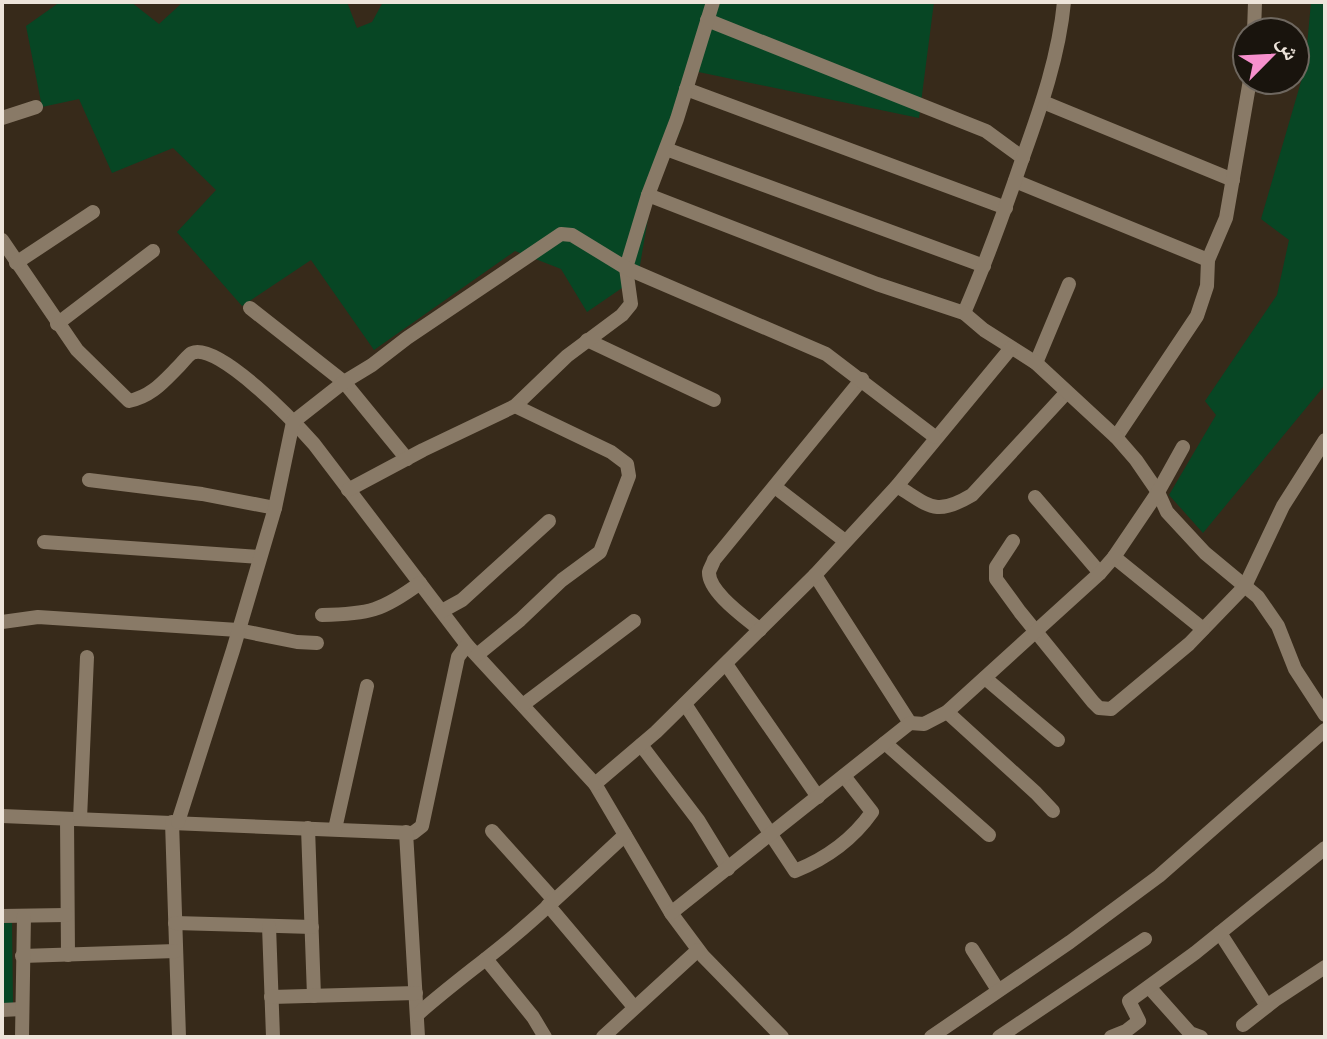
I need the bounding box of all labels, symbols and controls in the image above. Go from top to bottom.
north arrow [1231,16,1311,96]
text: ش [1272,32,1306,64]

